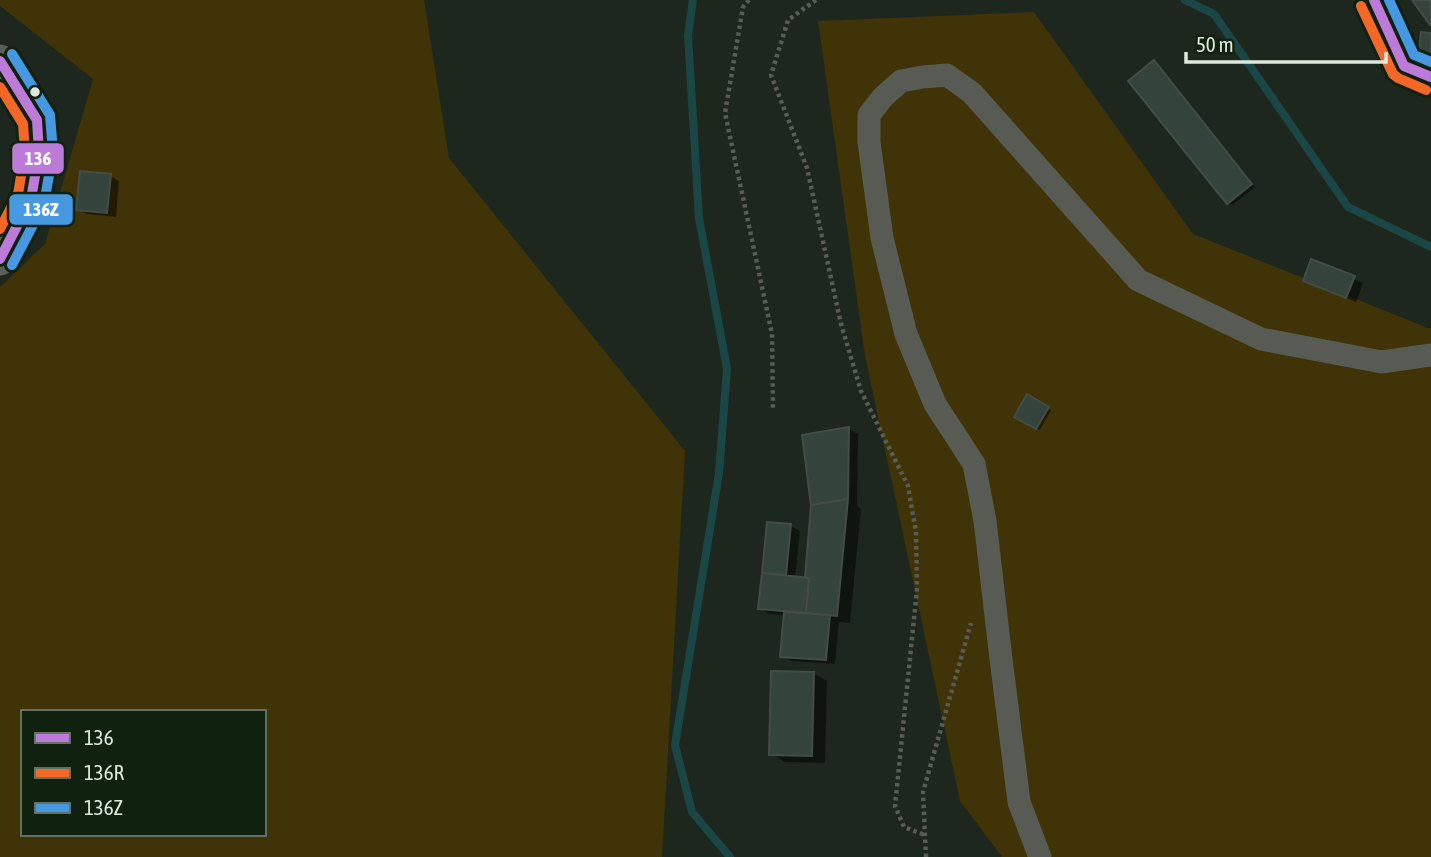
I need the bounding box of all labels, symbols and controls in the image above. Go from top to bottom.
scale bar [1186,21,1386,65]
text: 50 m [1196,32,1234,56]
unlabelled marker [28,85,42,99]
line badge: 136 [11,142,65,175]
text: 136 [25,147,51,169]
line badge: 136Z [8,193,74,226]
text: 136Z [23,198,59,220]
legend [21,710,266,836]
text: 136 [84,725,114,749]
text: 136R [84,760,125,784]
text: 136Z [84,795,123,819]

